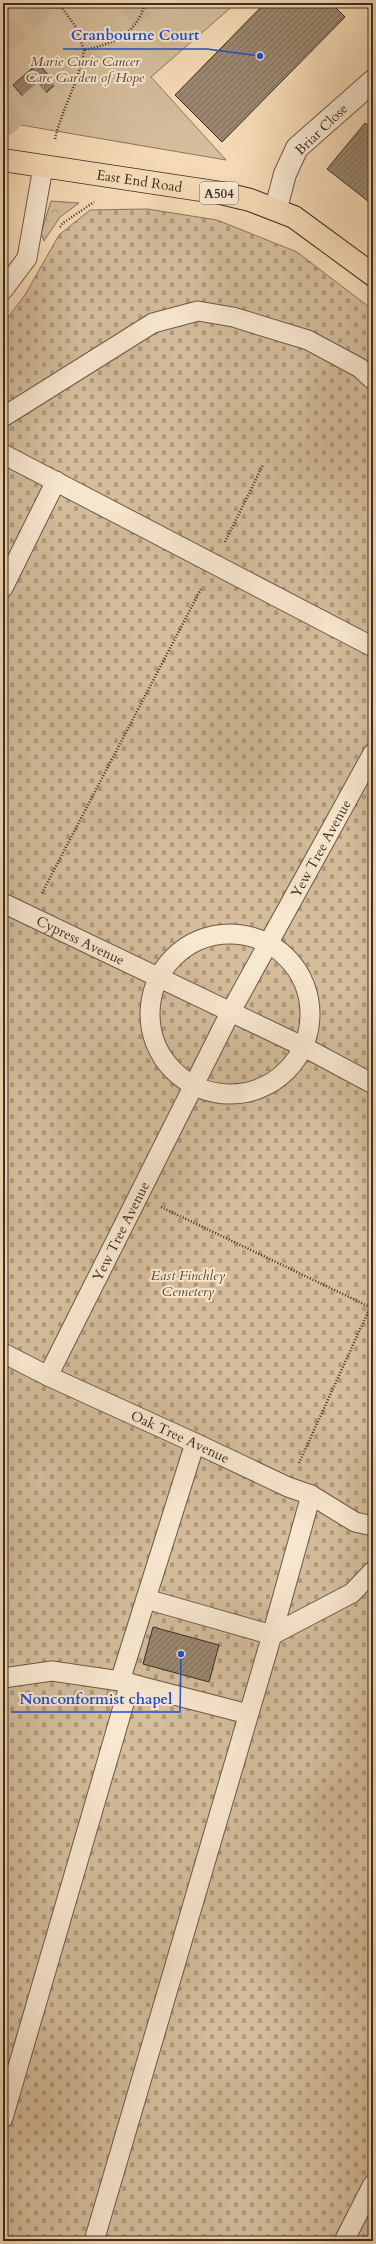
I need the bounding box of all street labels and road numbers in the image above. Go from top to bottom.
street label: Briar Close [291,99,352,159]
street label: East End Road [95,165,184,197]
road number: A504 [200,182,238,204]
street label: Yew Tree Avenue [286,796,356,901]
street label: Cypress Avenue [33,911,128,970]
street label: Yew Tree Avenue [88,1178,154,1284]
street label: Oak Tree Avenue [128,1406,233,1468]

